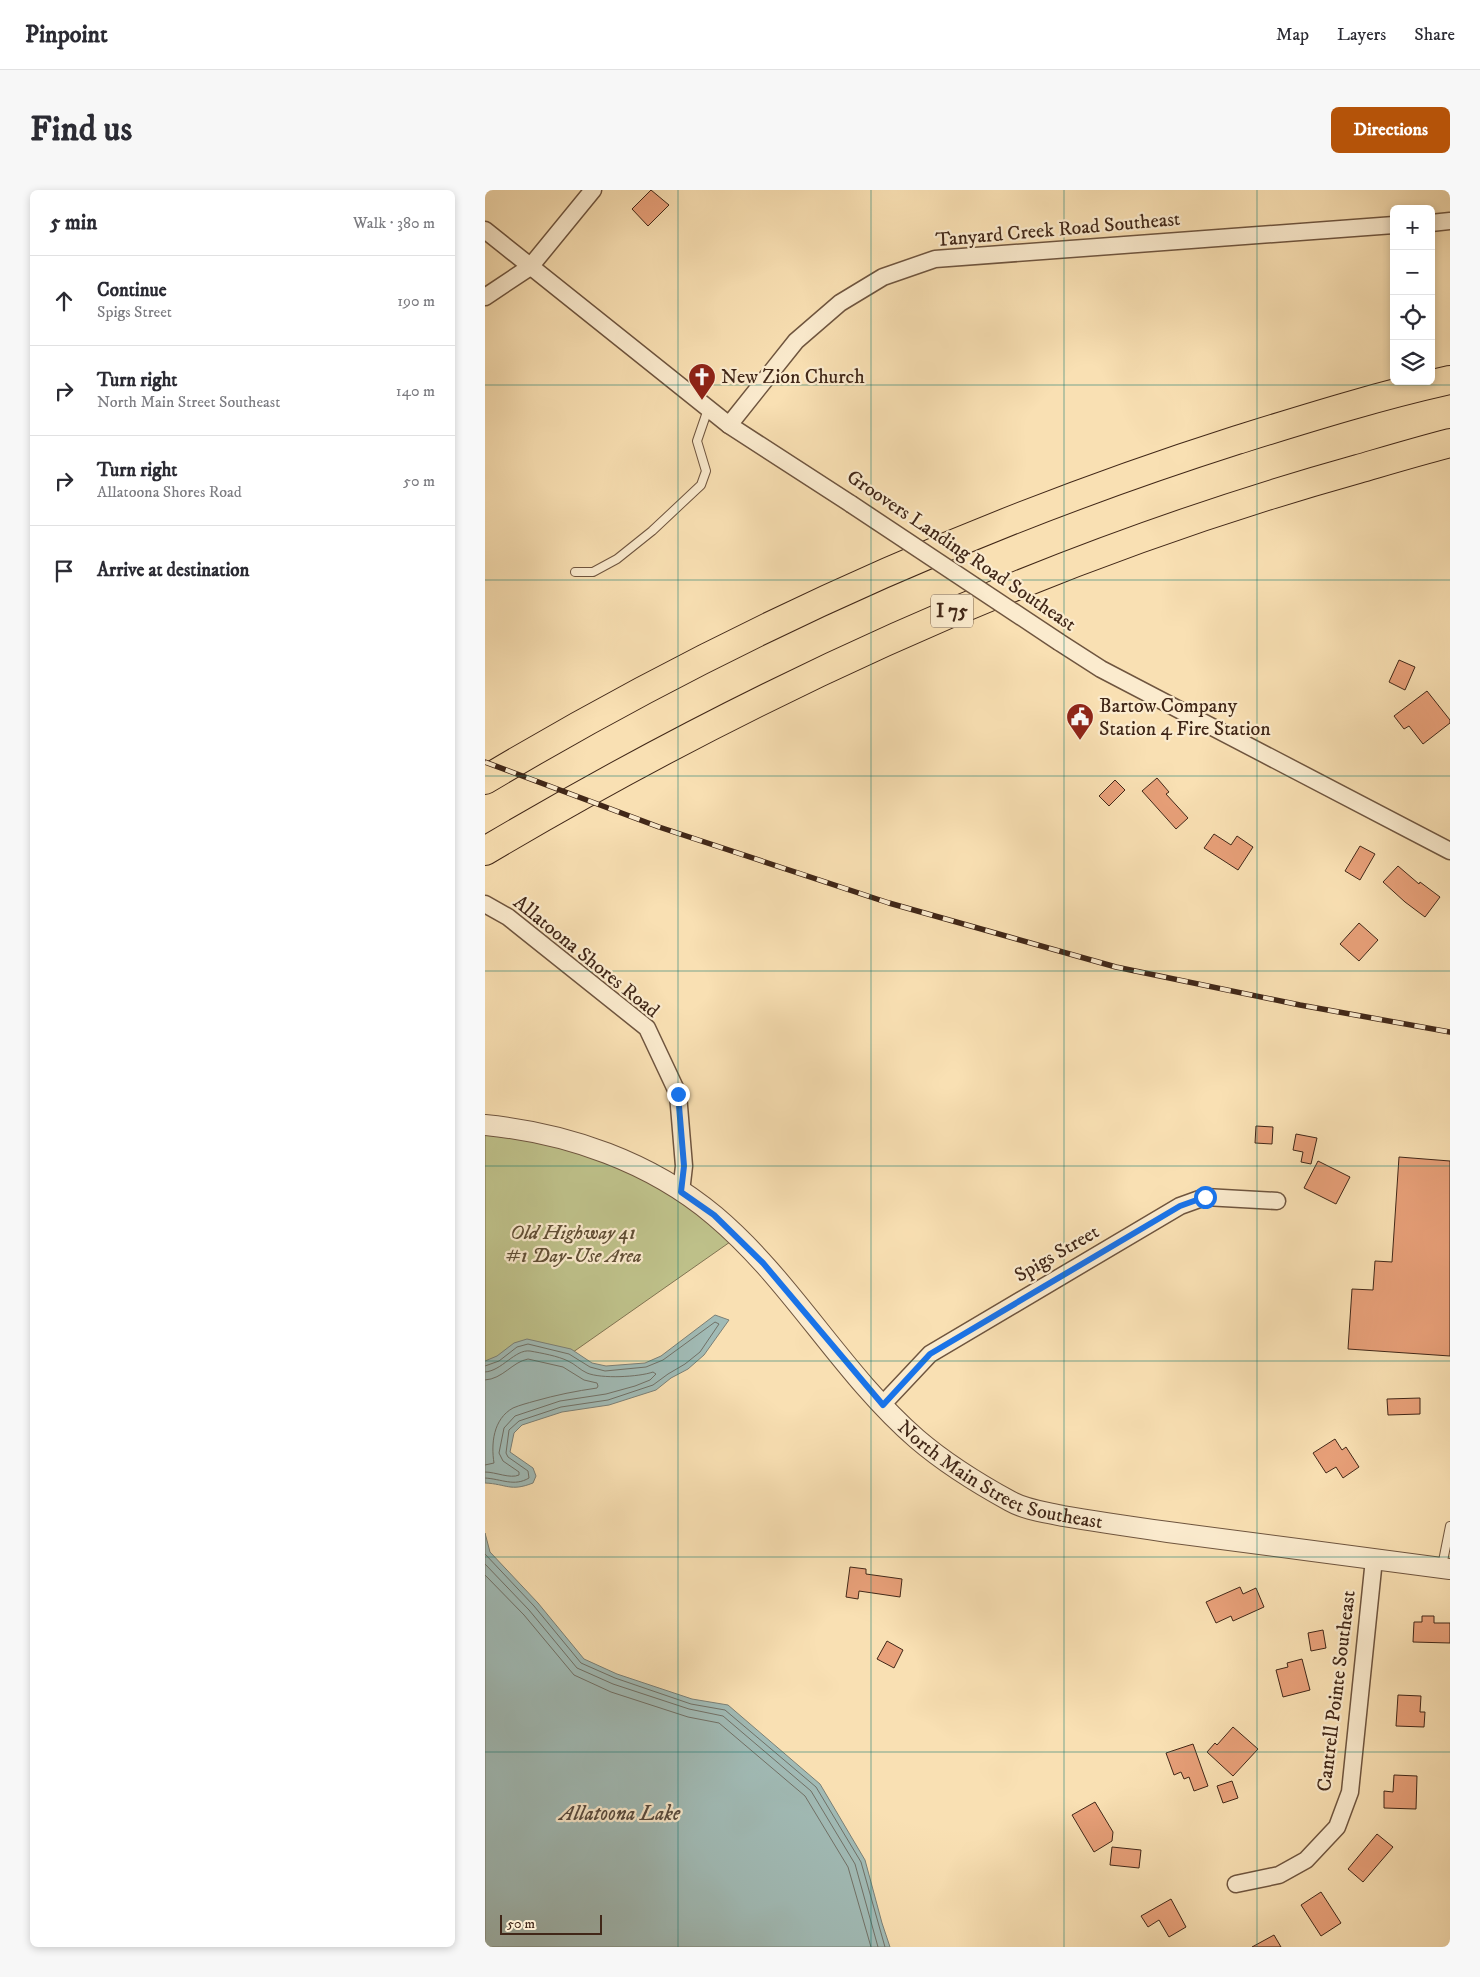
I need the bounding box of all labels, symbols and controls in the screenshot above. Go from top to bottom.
text: Pinpoint [25,20,108,50]
text: Map [1276,24,1309,46]
text: Layers [1337,24,1386,46]
text: Share [1414,24,1455,46]
button: Directions [1331,107,1450,153]
text: Find us [30,108,132,152]
map controls [1390,205,1435,385]
button: + [1390,205,1435,250]
street label: Tanyard Creek Road Southeast [935,207,1181,253]
text: 5 min [50,210,97,236]
text: Walk · 380 m [353,213,435,233]
button: − [1390,250,1435,295]
text: Continue [97,279,167,302]
icon: ahead [50,287,78,315]
text: 190 m [397,291,435,311]
button: locate [1390,295,1435,340]
text: Spigs Street [97,302,172,322]
button: layers [1390,340,1435,385]
church icon: New Zion Church [687,362,717,401]
place label: New Zion Church [721,365,865,390]
text: Turn right [97,369,177,392]
icon: right [50,377,78,405]
text: 140 m [396,381,435,401]
text: North Main Street Southeast [97,392,280,412]
text: Turn right [97,459,177,482]
street label: Groovers Landing Road Southeast [841,465,1081,637]
icon: right [50,467,78,495]
text: 50 m [403,471,435,491]
text: Allatoona Shores Road [97,482,242,502]
icon: arrive [50,557,78,585]
text: Arrive at destination [97,559,249,582]
road number: I 75 [931,594,973,628]
place label: Bartow Company Station 4 Fire Station [1099,694,1271,742]
public building icon: Bartow Company Station 4 Fire Station [1065,702,1095,741]
street label: Allatoona Shores Road [508,890,664,1024]
route end [667,1083,690,1106]
route start [1194,1186,1217,1209]
street label: Spigs Street [1010,1220,1104,1288]
park label: Old Highway 41 #1 Day-Use Area [504,1221,642,1269]
street label: North Main Street Southeast [892,1415,1104,1535]
street label: Cantrell Pointe Southeast [1312,1589,1362,1793]
water label: Allatoona Lake [558,1801,681,1827]
scale bar [500,1912,603,1935]
text: 50 m [507,1915,535,1933]

